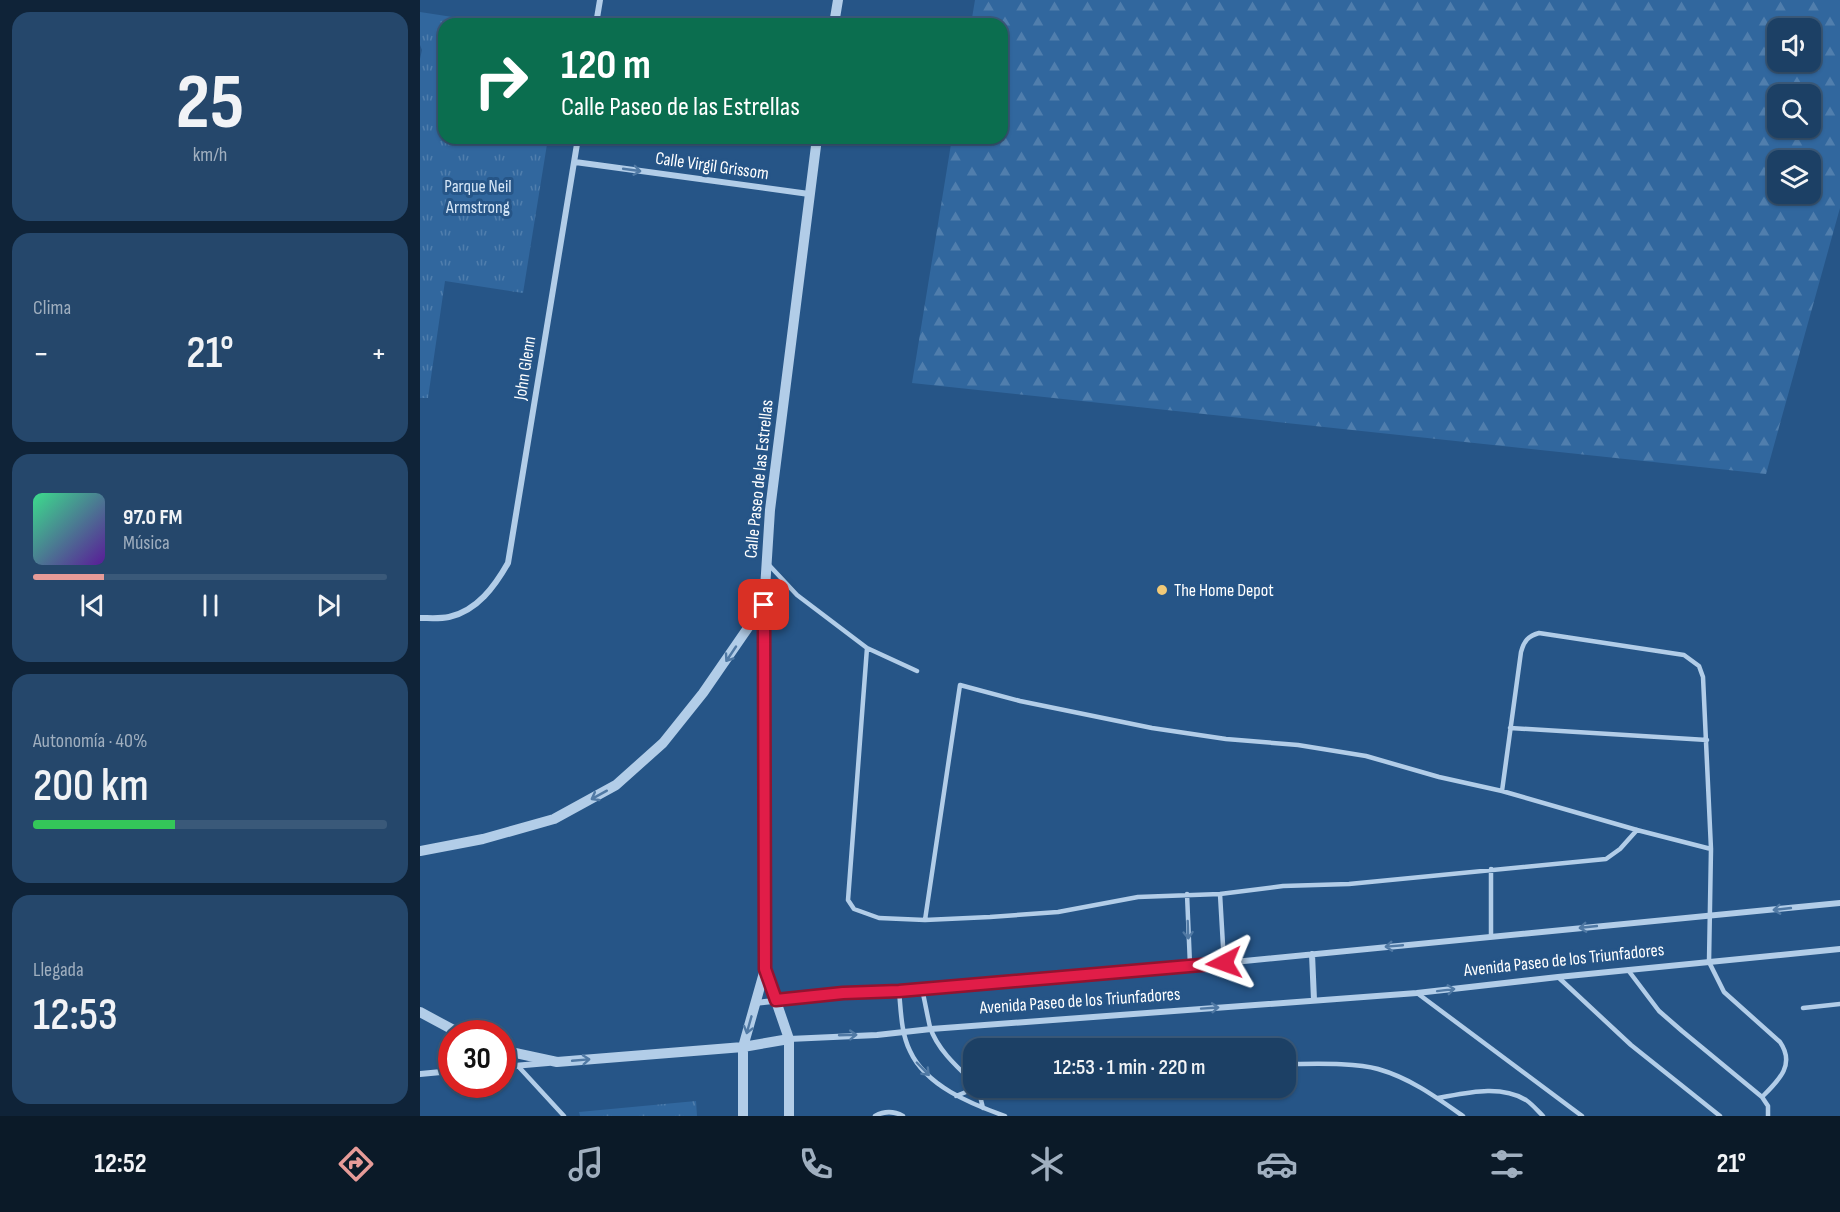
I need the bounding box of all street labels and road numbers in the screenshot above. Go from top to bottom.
street label: Calle Virgil Grissom [654,148,770,184]
street label: John Glenn [509,335,540,402]
street label: Calle Paseo de las Estrellas [740,399,778,559]
street label: Avenida Paseo de los Triunfadores [1462,939,1665,981]
street label: Avenida Paseo de los Triunfadores [978,984,1181,1019]

